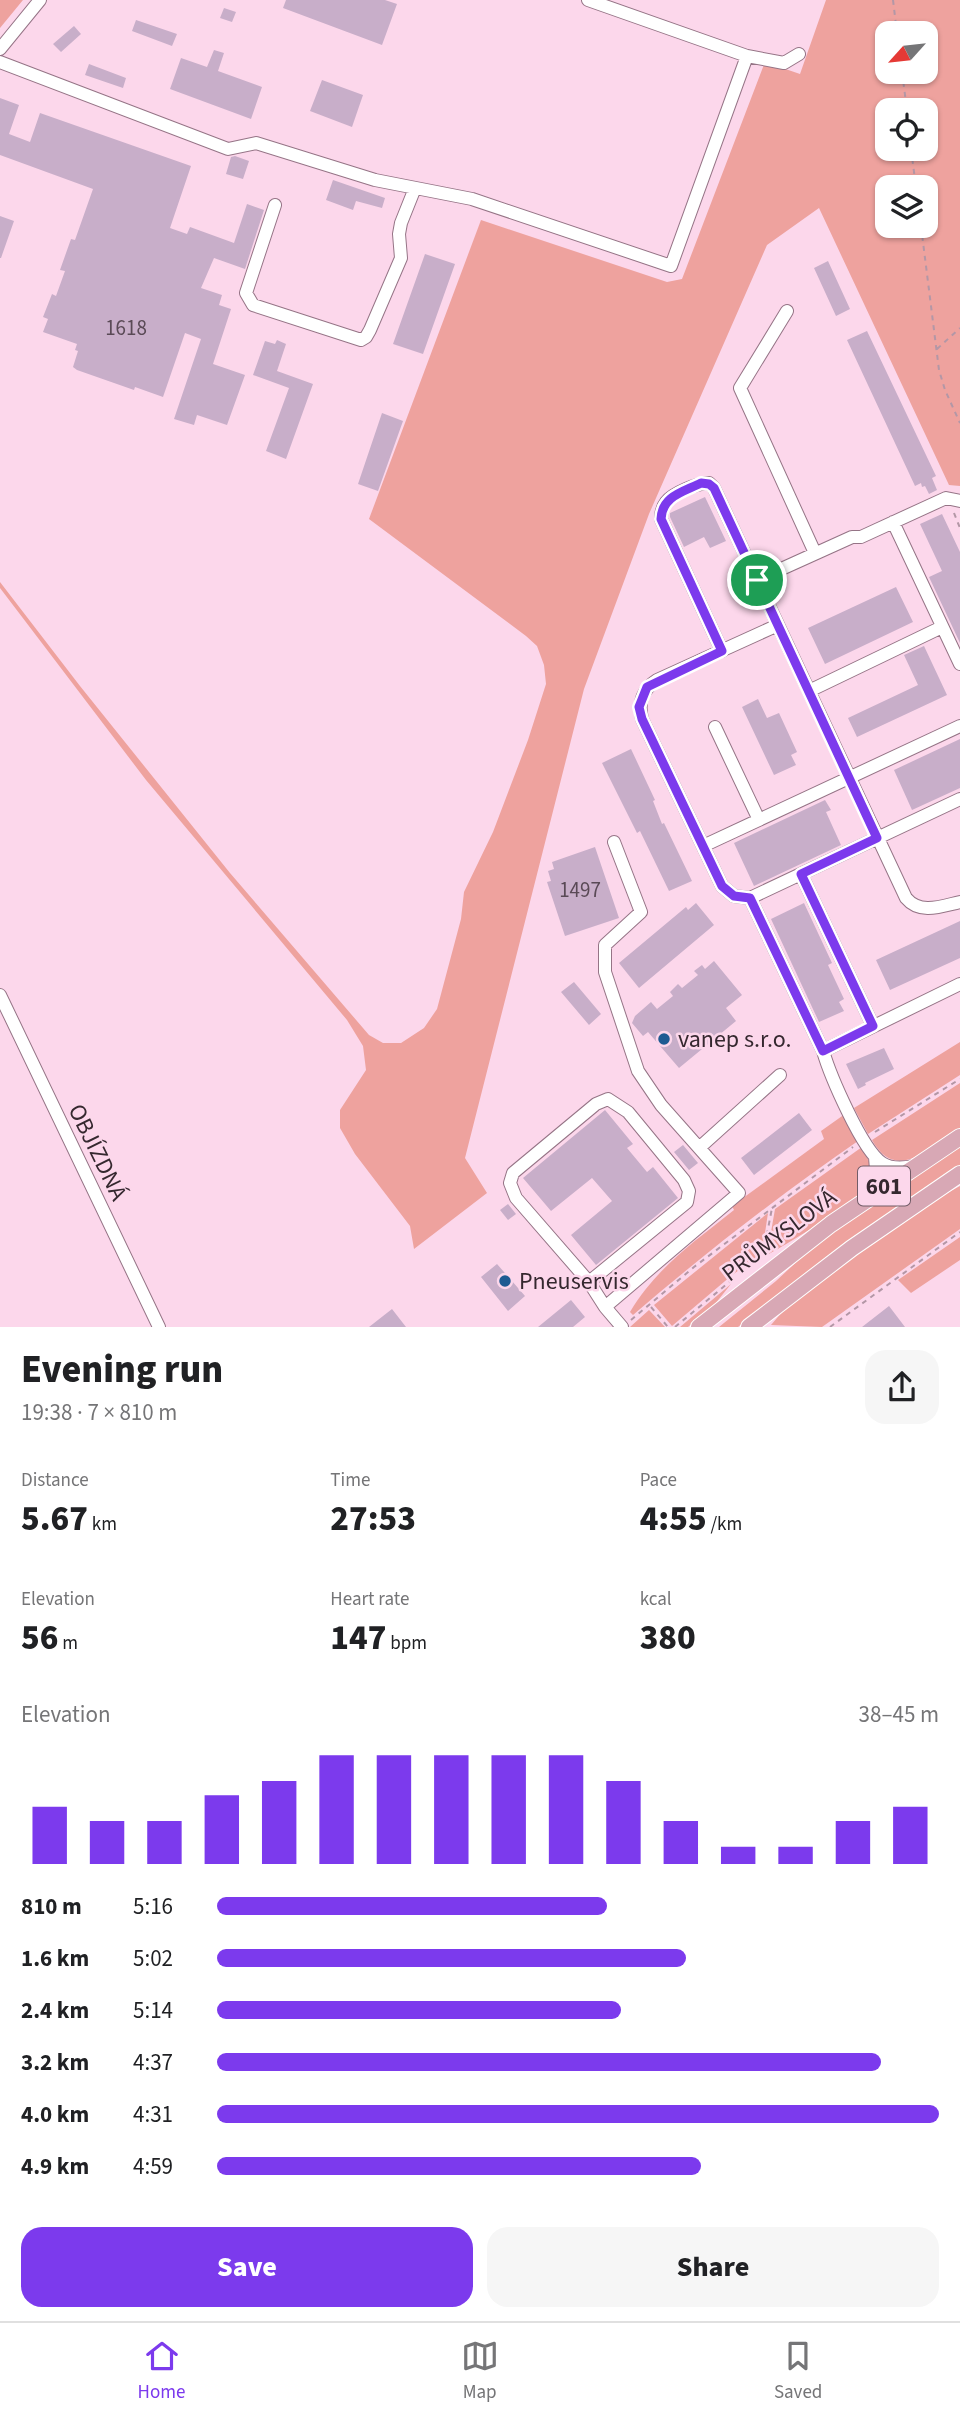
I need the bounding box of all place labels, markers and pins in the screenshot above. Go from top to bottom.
pin [727,550,787,610]
place label: vanep s.r.o. [678,1022,791,1057]
marker: vanep s.r.o. [656,1031,672,1047]
place label: Pneuservis [519,1264,629,1299]
marker: Pneuservis [497,1273,513,1289]

